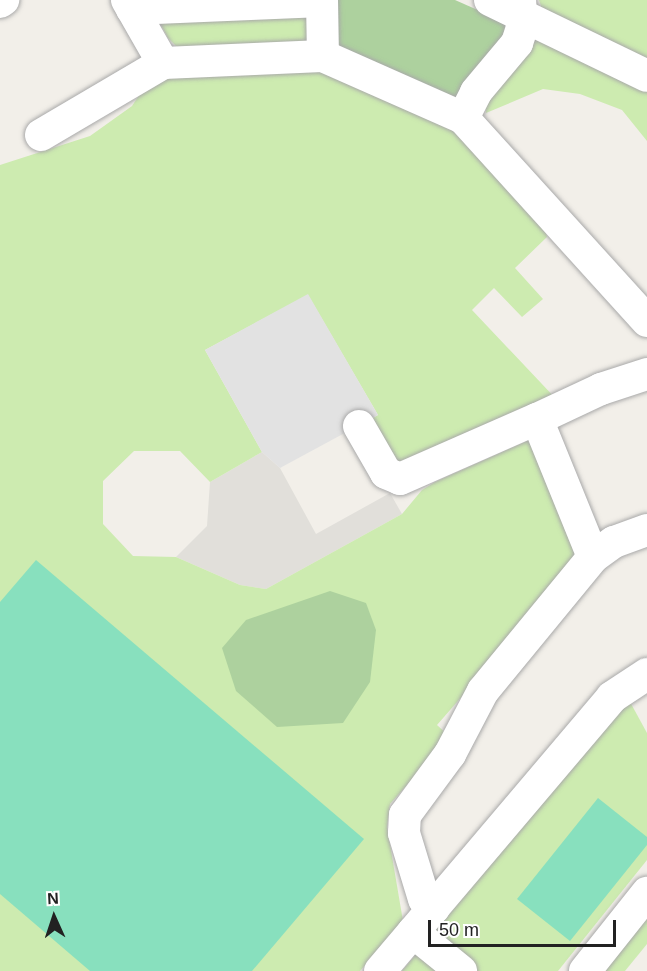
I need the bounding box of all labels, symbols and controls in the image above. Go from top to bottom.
north arrow [24,887,84,947]
text: N [47,890,59,907]
scale bar [431,908,618,946]
text: 50 m [439,920,479,940]

